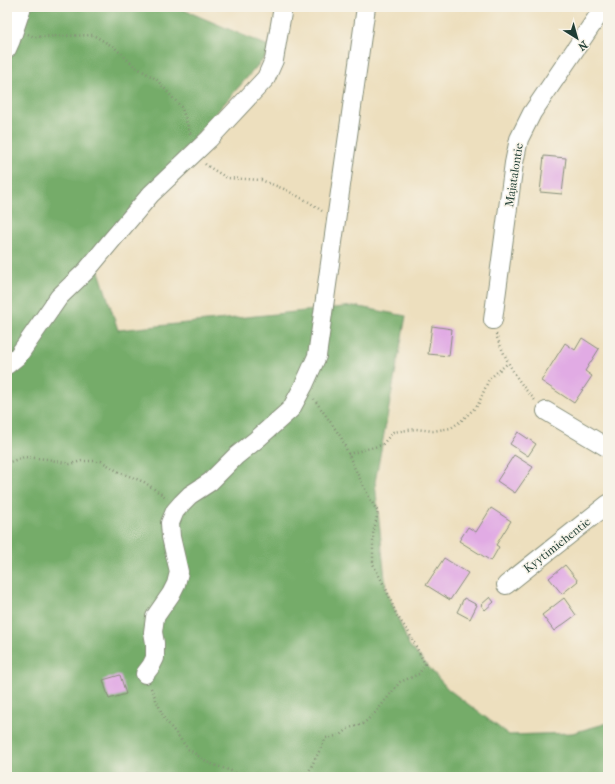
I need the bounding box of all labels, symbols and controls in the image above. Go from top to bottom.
north arrow [557,18,597,58]
text: N [575,38,590,54]
street label: Majatalontie [502,142,526,208]
street label: Kyytimiehentie [521,514,593,576]

